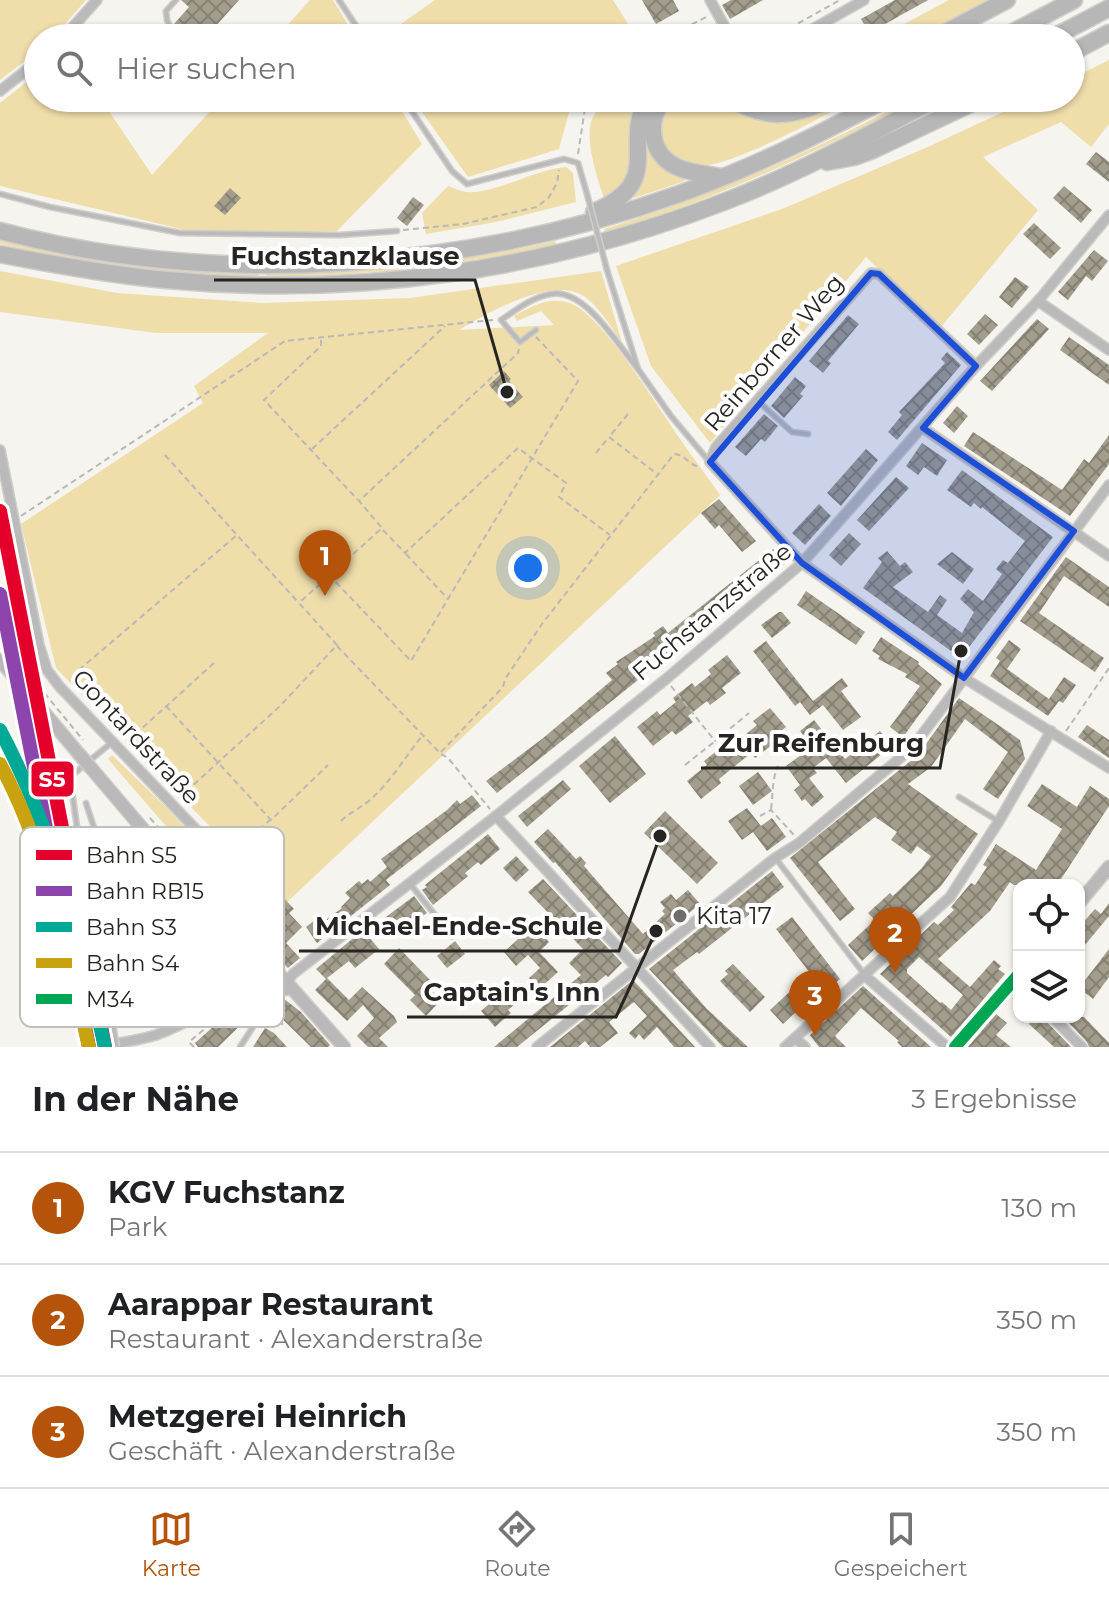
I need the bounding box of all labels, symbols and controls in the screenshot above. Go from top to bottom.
search box [24,24,1085,112]
icon: search [52,46,96,90]
text: Hier suchen [116,50,297,87]
callout: Fuchstanzklause [214,230,475,280]
text: Fuchstanzklause [230,240,460,272]
street label: Reinborner Weg [698,268,850,437]
pin: 1 [299,530,351,596]
street label: Fuchstanzstraße [626,537,797,687]
your location [508,548,548,588]
street label: Gontardstraße [67,663,206,810]
callout: Zur Reifenburg [701,718,940,768]
text: Zur Reifenburg [718,727,924,759]
line badge: S5 [30,760,75,798]
text: S5 [38,766,66,793]
legend [20,827,284,1027]
text: Bahn S5 [86,842,177,869]
text: Bahn RB15 [86,878,204,905]
map controls [1013,879,1085,1023]
button: locate [1013,879,1085,951]
callout: Michael-Ende-Schule [299,901,619,951]
place label: Kita 17 [696,901,772,930]
marker: Kita 17 [671,907,689,925]
pin: 2 [869,907,921,973]
text: Michael-Ende-Schule [315,910,603,942]
text: Bahn S3 [86,914,177,941]
text: Bahn S4 [86,950,180,977]
button: layers [1013,951,1085,1023]
callout: Captain's Inn [407,967,616,1017]
pin: 3 [789,970,841,1036]
text: Captain's Inn [424,976,601,1008]
text: M34 [86,986,134,1013]
text: In der Nähe [32,1078,239,1120]
text: 3 Ergebnisse [911,1083,1077,1115]
text: KGV Fuchstanz [108,1174,345,1211]
text: 1 [53,1192,63,1224]
text: 130 m [1001,1192,1077,1224]
text: Park [108,1211,167,1243]
text: Aarappar Restaurant [108,1286,433,1323]
text: 2 [50,1304,66,1336]
text: 350 m [996,1304,1077,1336]
text: Restaurant · Alexanderstraße [108,1323,483,1355]
text: Metzgerei Heinrich [108,1398,407,1435]
text: 3 [50,1416,66,1448]
text: 350 m [996,1416,1077,1448]
text: Geschäft · Alexanderstraße [108,1435,456,1467]
tab: Karte [142,1507,201,1582]
tab: Route [484,1507,550,1582]
tab: Gespeichert [834,1507,967,1582]

